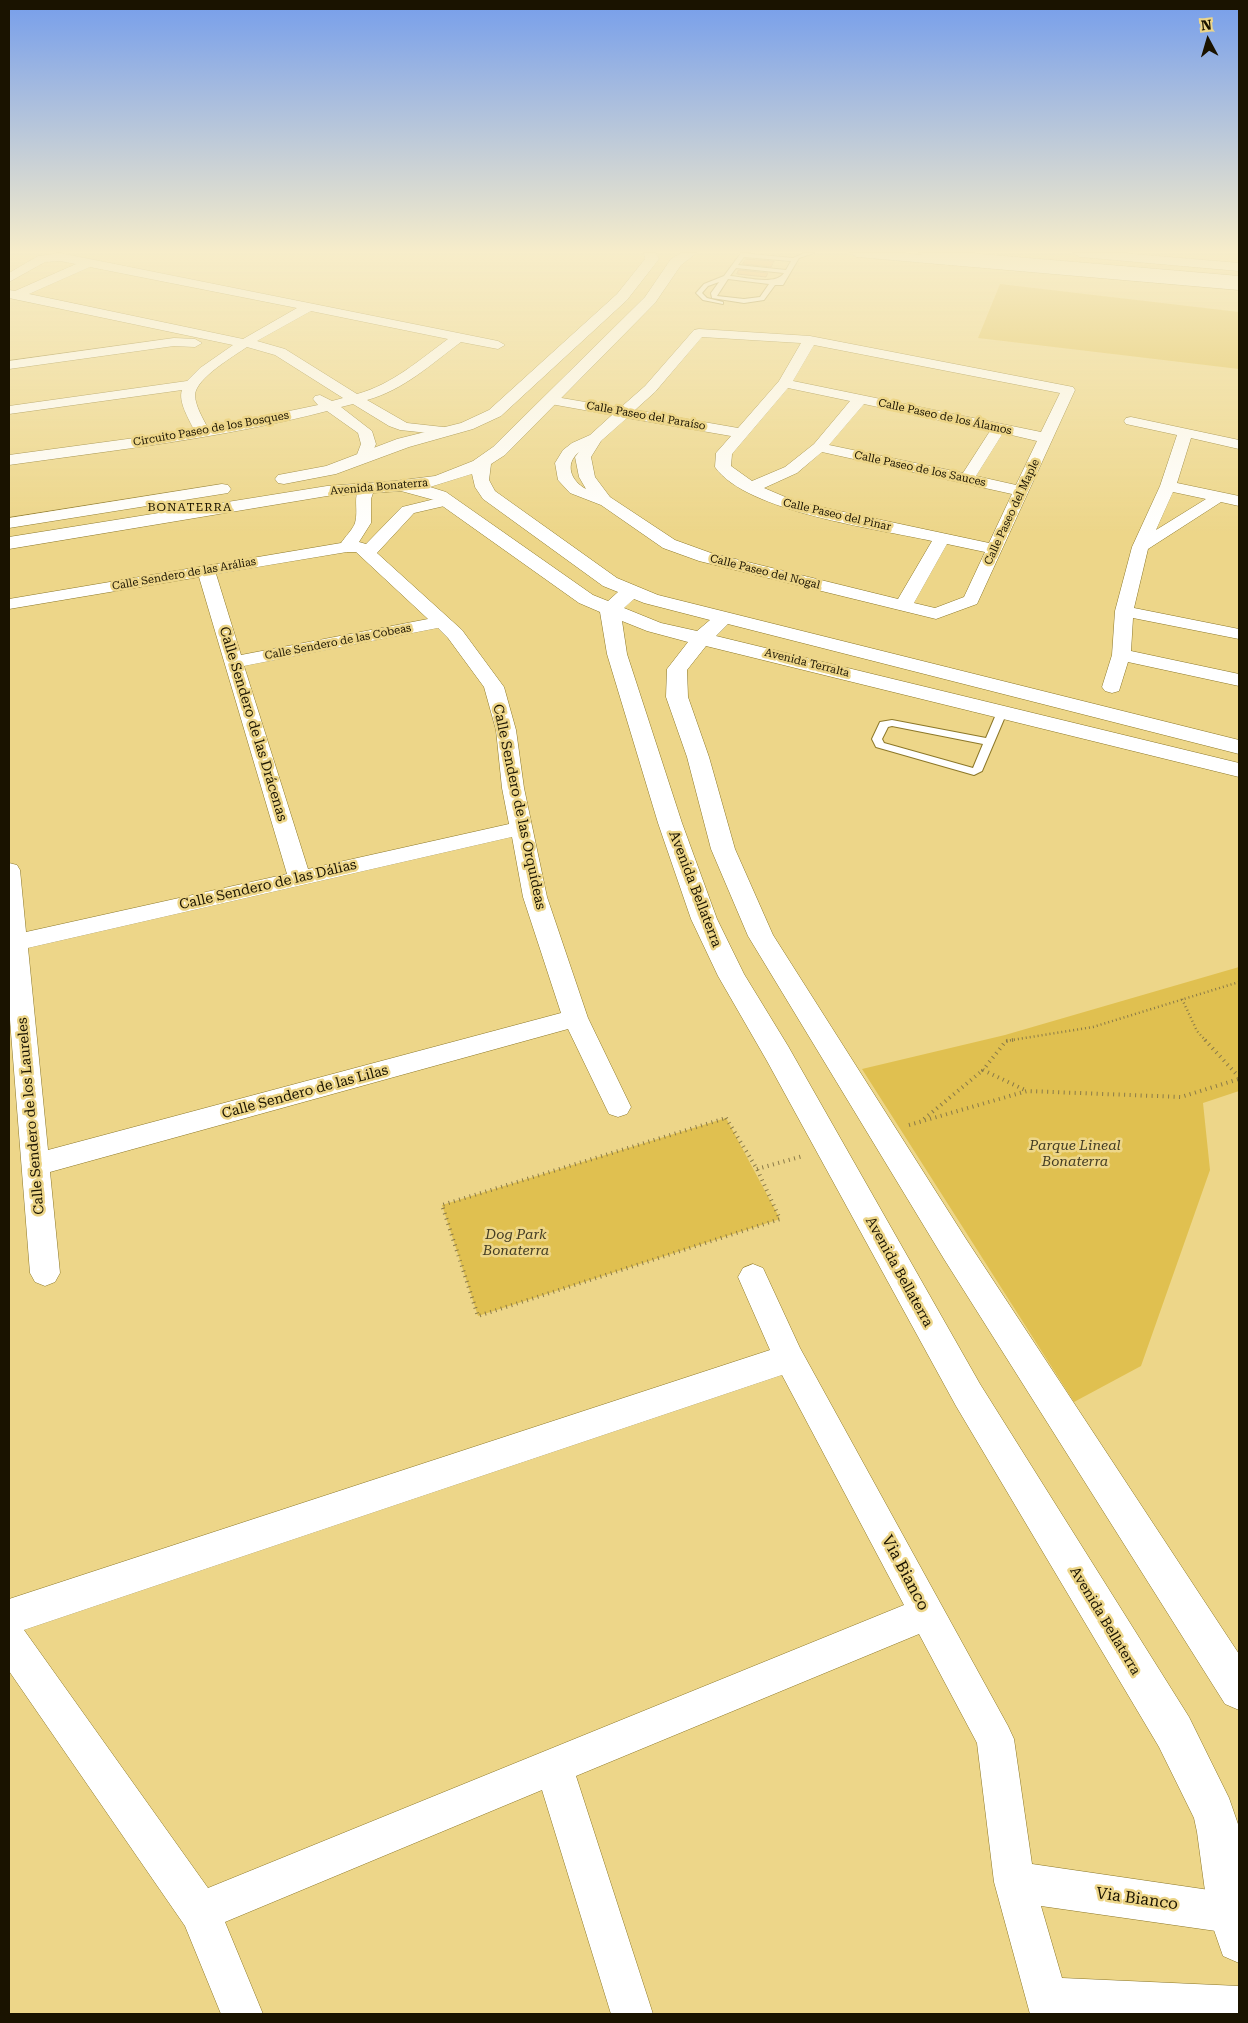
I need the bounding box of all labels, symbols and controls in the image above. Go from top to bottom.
north arrow [1183,15,1233,65]
text: N [1200,17,1213,34]
street label: Calle Paseo de los Álamos [877,396,1013,438]
street label: Calle Paseo del Paraíso [585,399,707,433]
street label: Circuito Paseo de los Bosques [132,409,290,449]
street label: Calle Paseo de los Sauces [853,449,987,489]
street label: Calle Paseo del Maple [982,457,1042,567]
street label: Avenida Bonaterra [330,476,428,498]
street label: Calle Paseo del Pinar [782,496,892,534]
district label: BONATERRA [146,500,234,514]
street label: Calle Paseo del Nogal [709,552,821,592]
street label: Calle Sendero de las Arálias [111,555,257,593]
street label: Calle Sendero de las Cobeas [264,621,412,663]
street label: Calle Sendero de las Drácenas [215,625,291,823]
street label: Avenida Terralta [763,646,851,680]
street label: Calle Sendero de las Orquídeas [489,703,549,911]
street label: Avenida Bellaterra [665,828,725,950]
street label: Calle Sendero de las Dálias [178,856,358,914]
street label: Calle Sendero de los Laureles [14,1017,48,1215]
street label: Calle Sendero de las Lilas [220,1062,390,1122]
park label: Parque Lineal Bonaterra [1029,1138,1121,1170]
street label: Avenida Bellaterra [862,1214,936,1330]
park label: Dog Park Bonaterra [483,1227,549,1260]
street label: Via Bianco [877,1532,933,1614]
street label: Avenida Bellaterra [1066,1564,1144,1678]
street label: Via Bianco [1095,1884,1179,1914]

